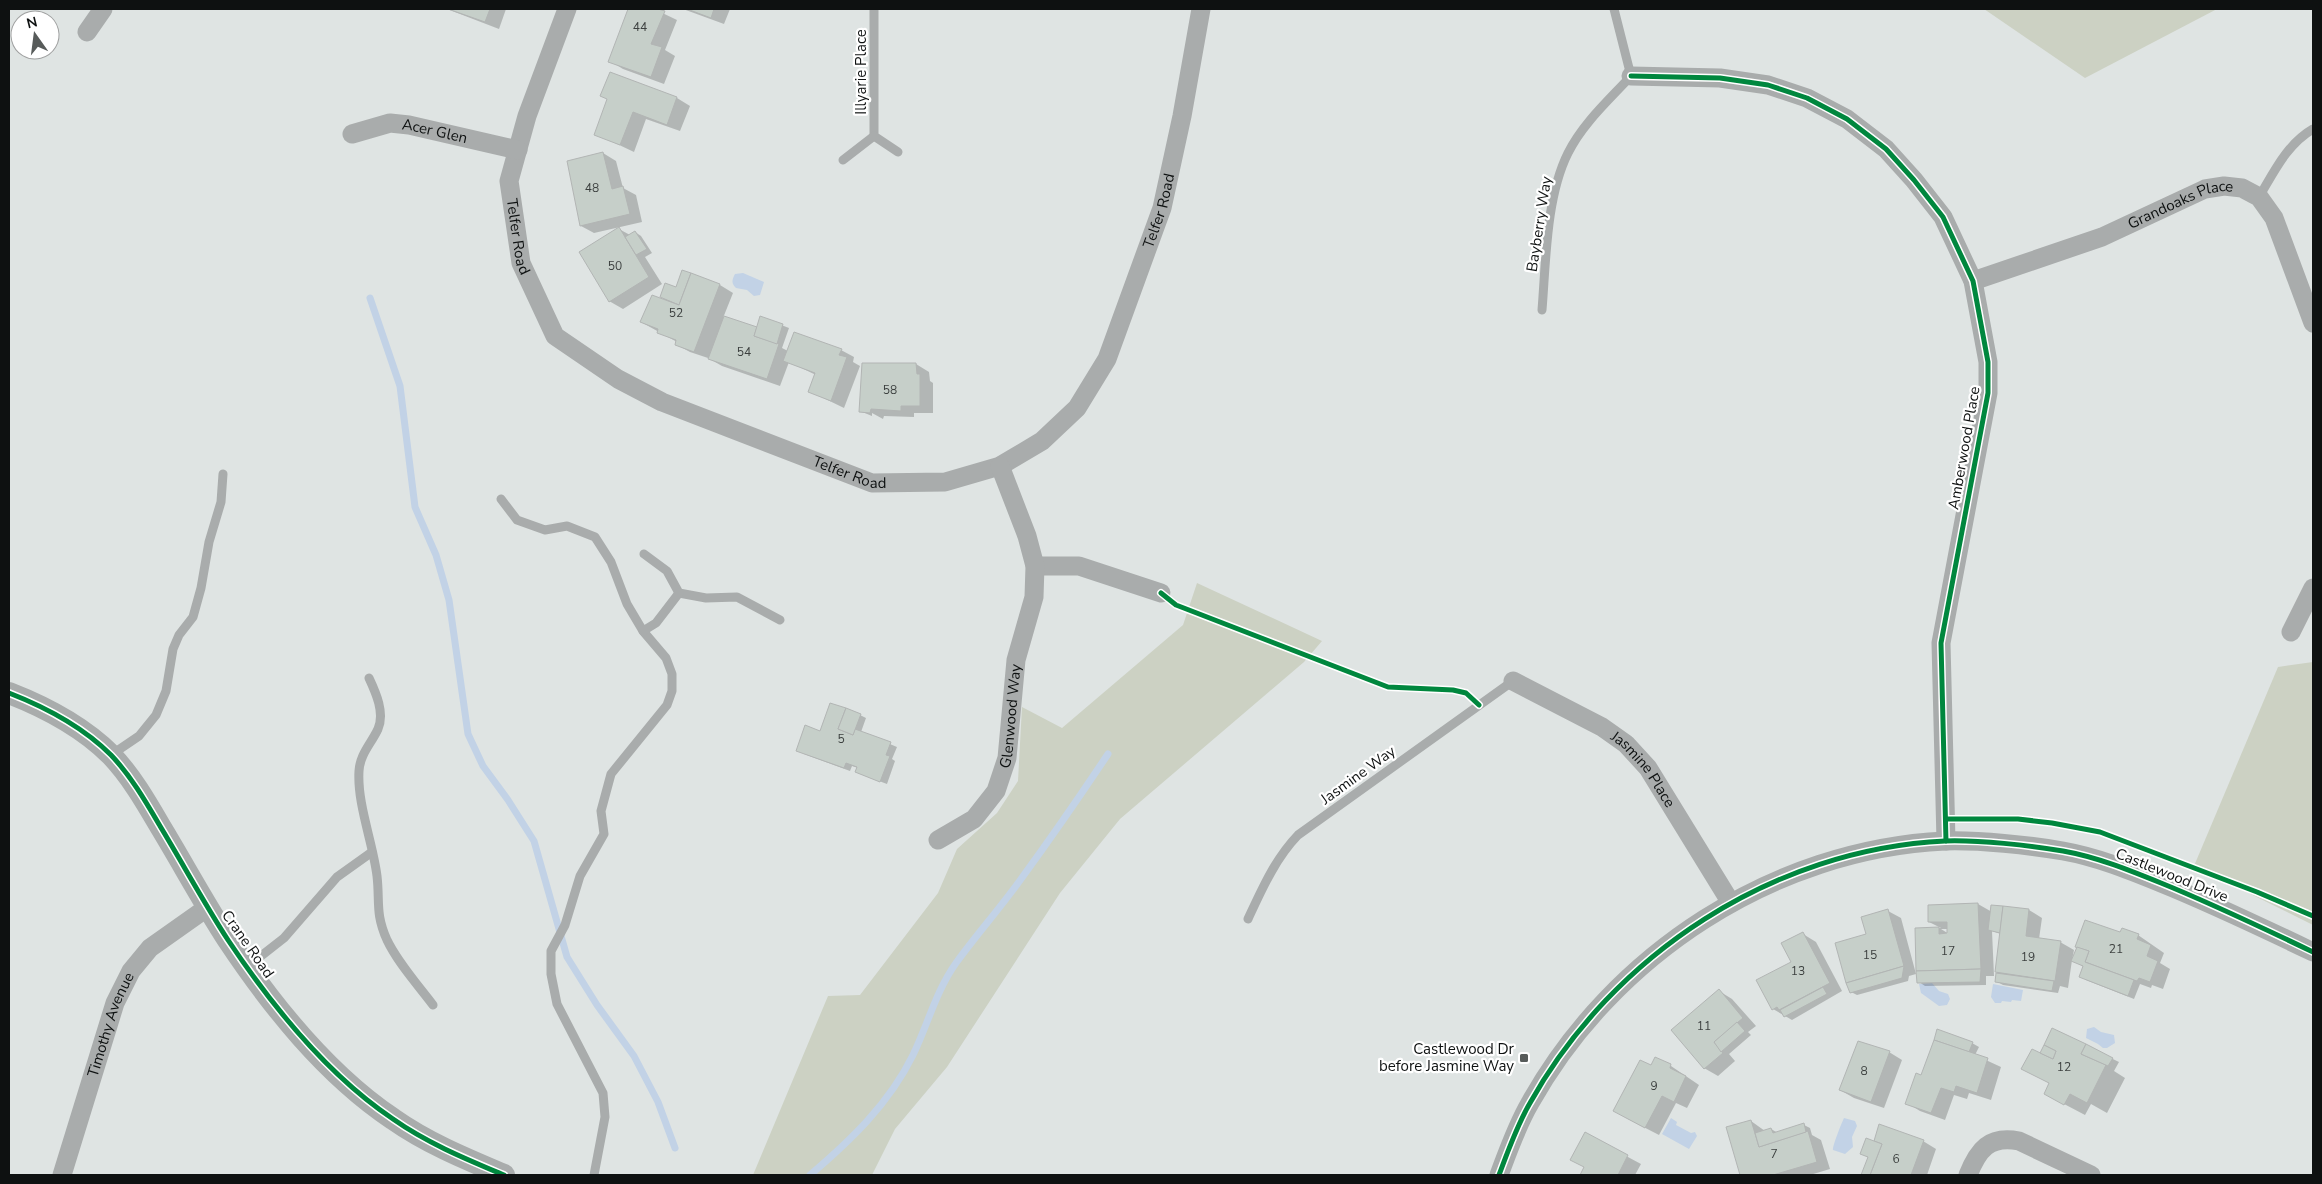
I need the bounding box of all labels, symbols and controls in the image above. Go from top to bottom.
north arrow [10,10,60,60]
text: N [25,12,39,33]
house number: 44 [633,19,647,35]
street label: Illyarie Place [851,29,871,115]
street label: Acer Glen [401,114,469,148]
street label: Telfer Road [1138,172,1179,251]
street label: Bayberry Way [1522,175,1556,273]
street label: Grandoaks Place [2124,176,2234,234]
house number: 48 [585,180,599,196]
street label: Telfer Road [502,197,535,278]
house number: 50 [608,258,622,274]
house number: 52 [669,305,683,321]
house number: 54 [737,344,751,360]
house number: 58 [883,382,897,398]
street label: Amberwood Place [1943,385,1985,511]
street label: Telfer Road [810,451,887,493]
street label: Glenwood Way [994,663,1026,771]
street label: Jasmine Place [1606,726,1680,811]
house number: 5 [837,731,845,747]
street label: Jasmine Way [1316,741,1400,810]
street label: Castlewood Drive [2113,843,2231,907]
street label: Crane Road [217,906,279,982]
house number: 21 [2109,941,2123,957]
house number: 17 [1941,943,1955,959]
house number: 15 [1863,947,1877,963]
house number: 19 [2021,949,2035,965]
house number: 13 [1791,963,1805,979]
street label: Timothy Avenue [83,969,139,1080]
house number: 11 [1697,1018,1711,1034]
place label: Castlewood Dr before Jasmine Way [1379,1039,1515,1076]
marker: Castlewood Dr before Jasmine Way [1518,1052,1530,1064]
house number: 12 [2057,1059,2071,1075]
house number: 8 [1860,1063,1868,1079]
house number: 9 [1650,1078,1658,1094]
house number: 7 [1770,1146,1778,1162]
house number: 6 [1892,1151,1900,1167]

